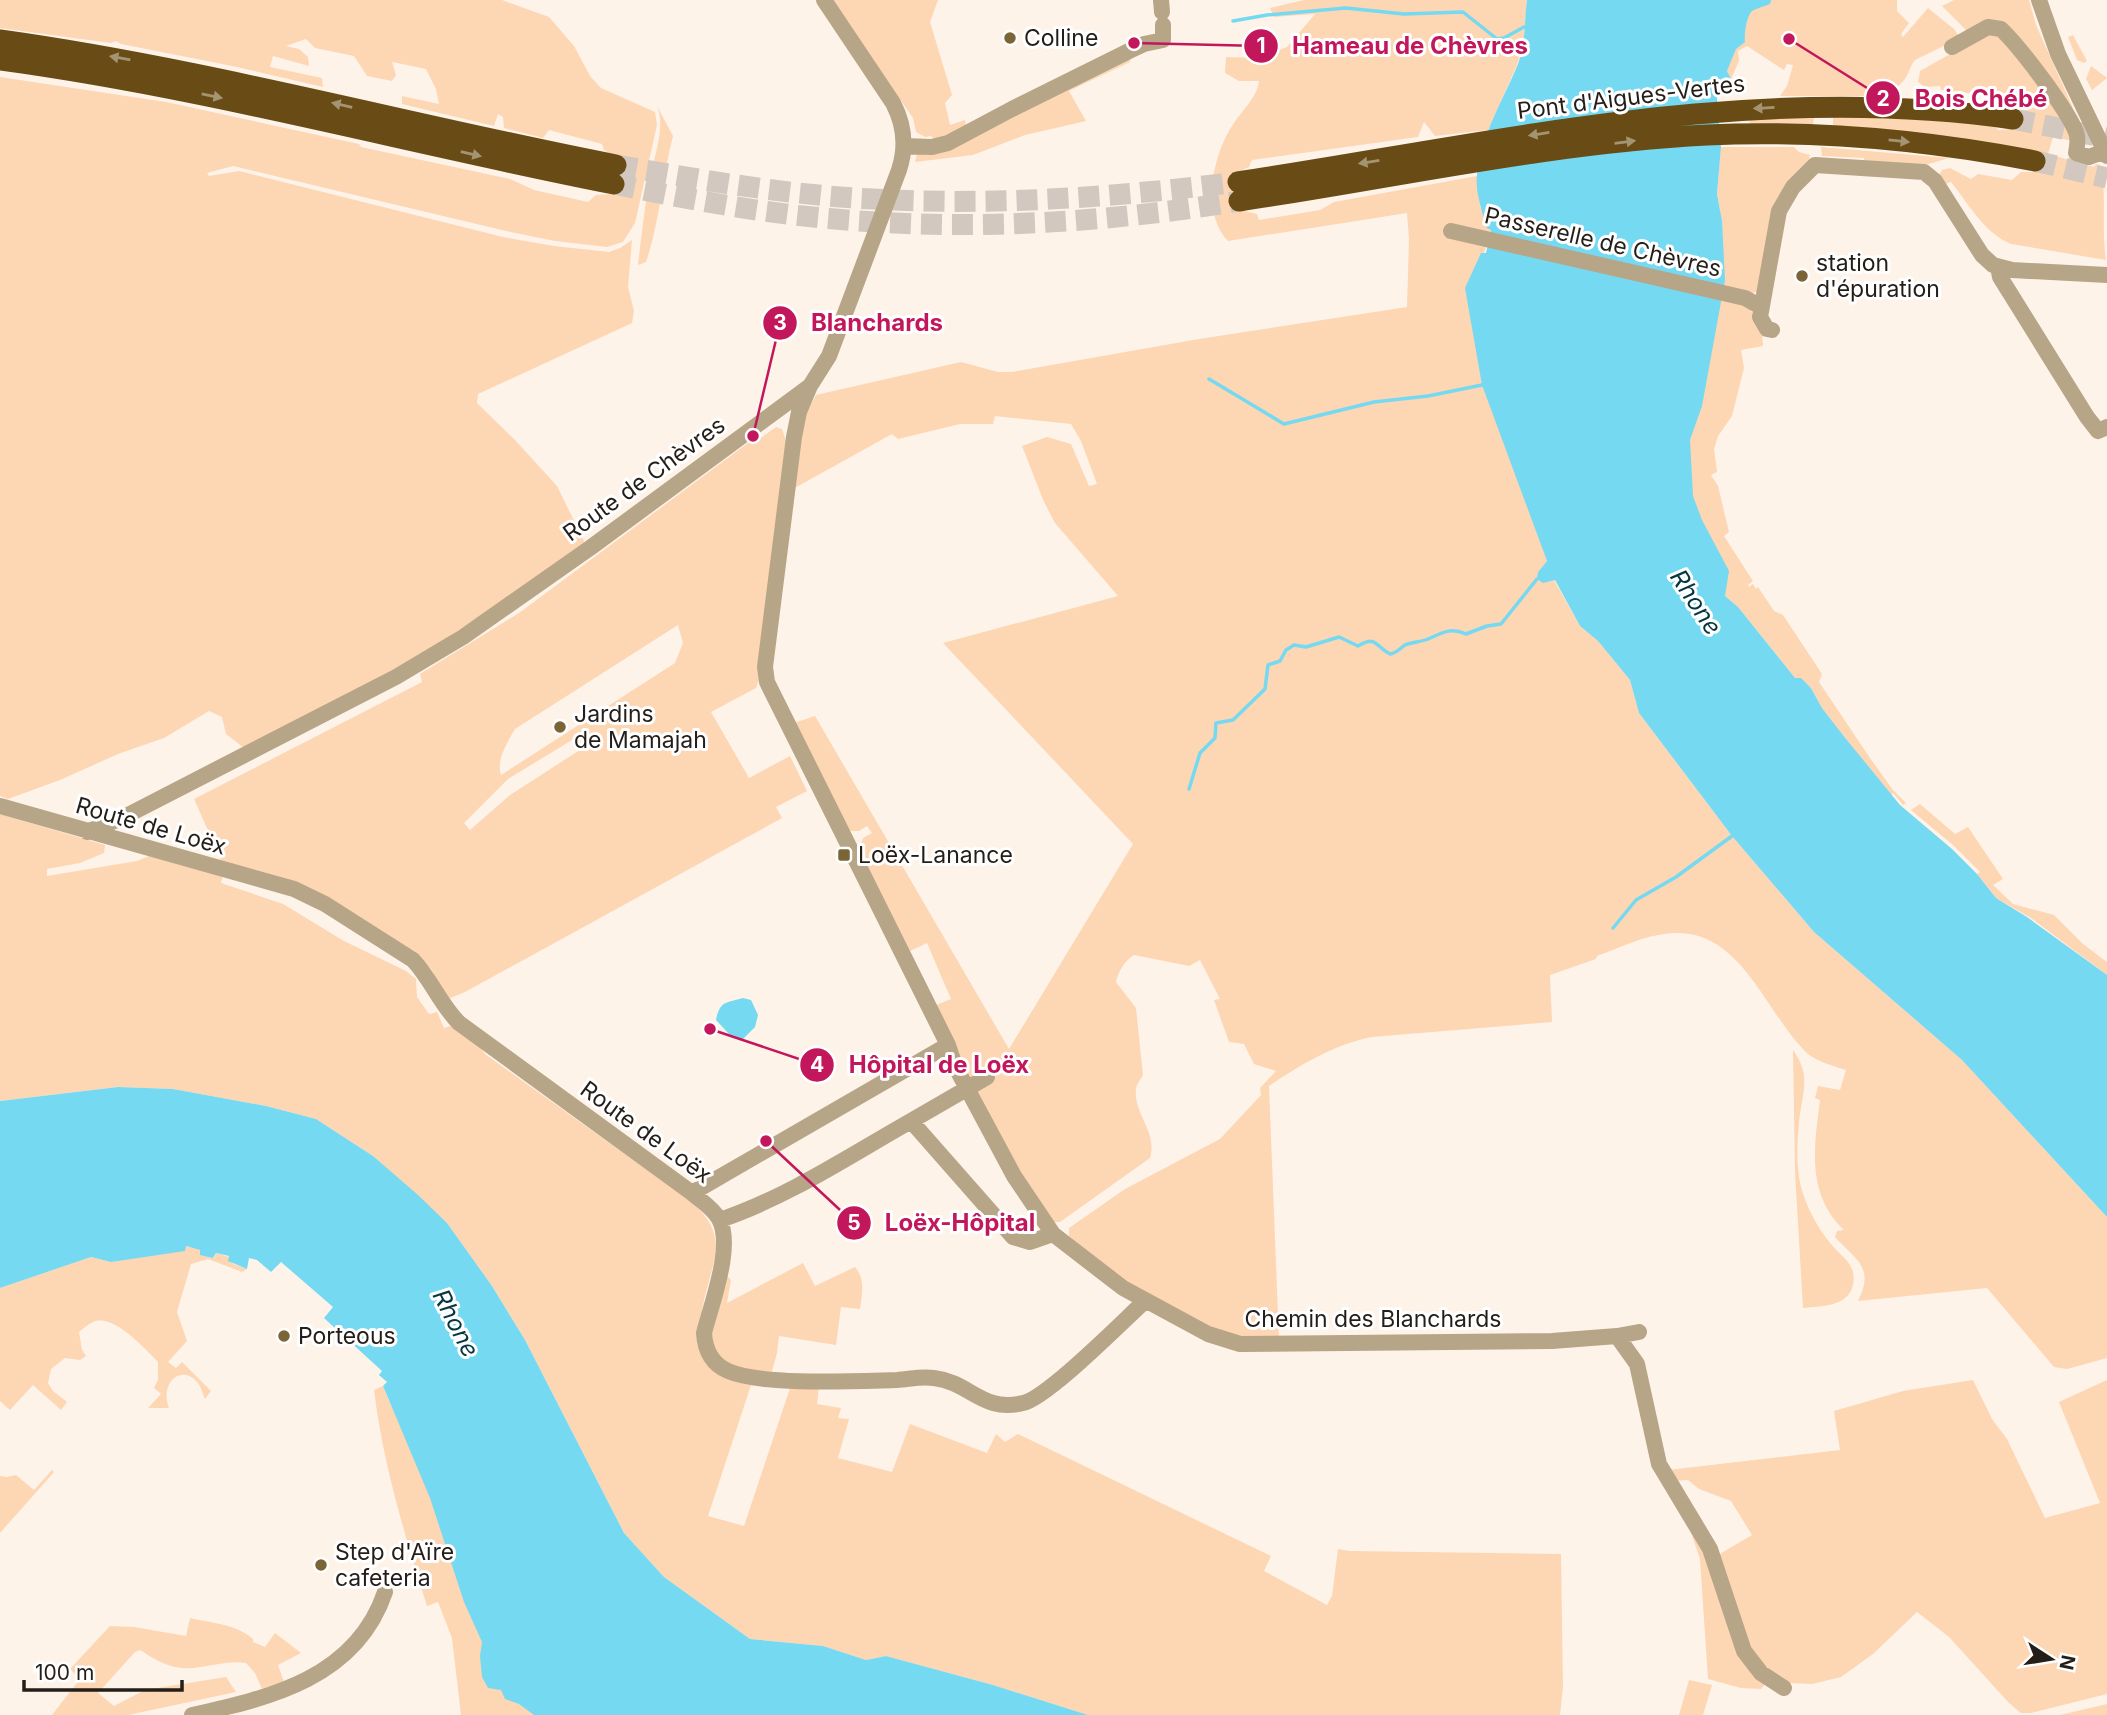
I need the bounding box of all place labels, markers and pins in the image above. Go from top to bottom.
place label: Colline [1024,24,1098,52]
callout: Hameau de Chèvres [1244,24,1542,69]
marker: Colline [1002,30,1018,46]
callout: Bois Chébé [1865,76,2061,121]
place label: station d'épuration [1816,249,1940,303]
marker: station d'épuration [1794,268,1810,284]
callout: Blanchards [762,301,957,346]
place label: Jardins de Mamajah [574,700,707,754]
marker: Jardins de Mamajah [552,719,568,735]
place label: Loëx-Lanance [858,841,1013,869]
marker: Loëx-Lanance [836,847,852,863]
callout: Hôpital de Loëx [800,1042,1043,1087]
callout: Loëx-Hôpital [836,1200,1049,1245]
place label: Porteous [298,1322,396,1350]
marker: Porteous [276,1328,292,1344]
place label: Step d'Aïre cafeteria [335,1538,454,1592]
marker: Step d'Aïre cafeteria [313,1557,329,1573]

